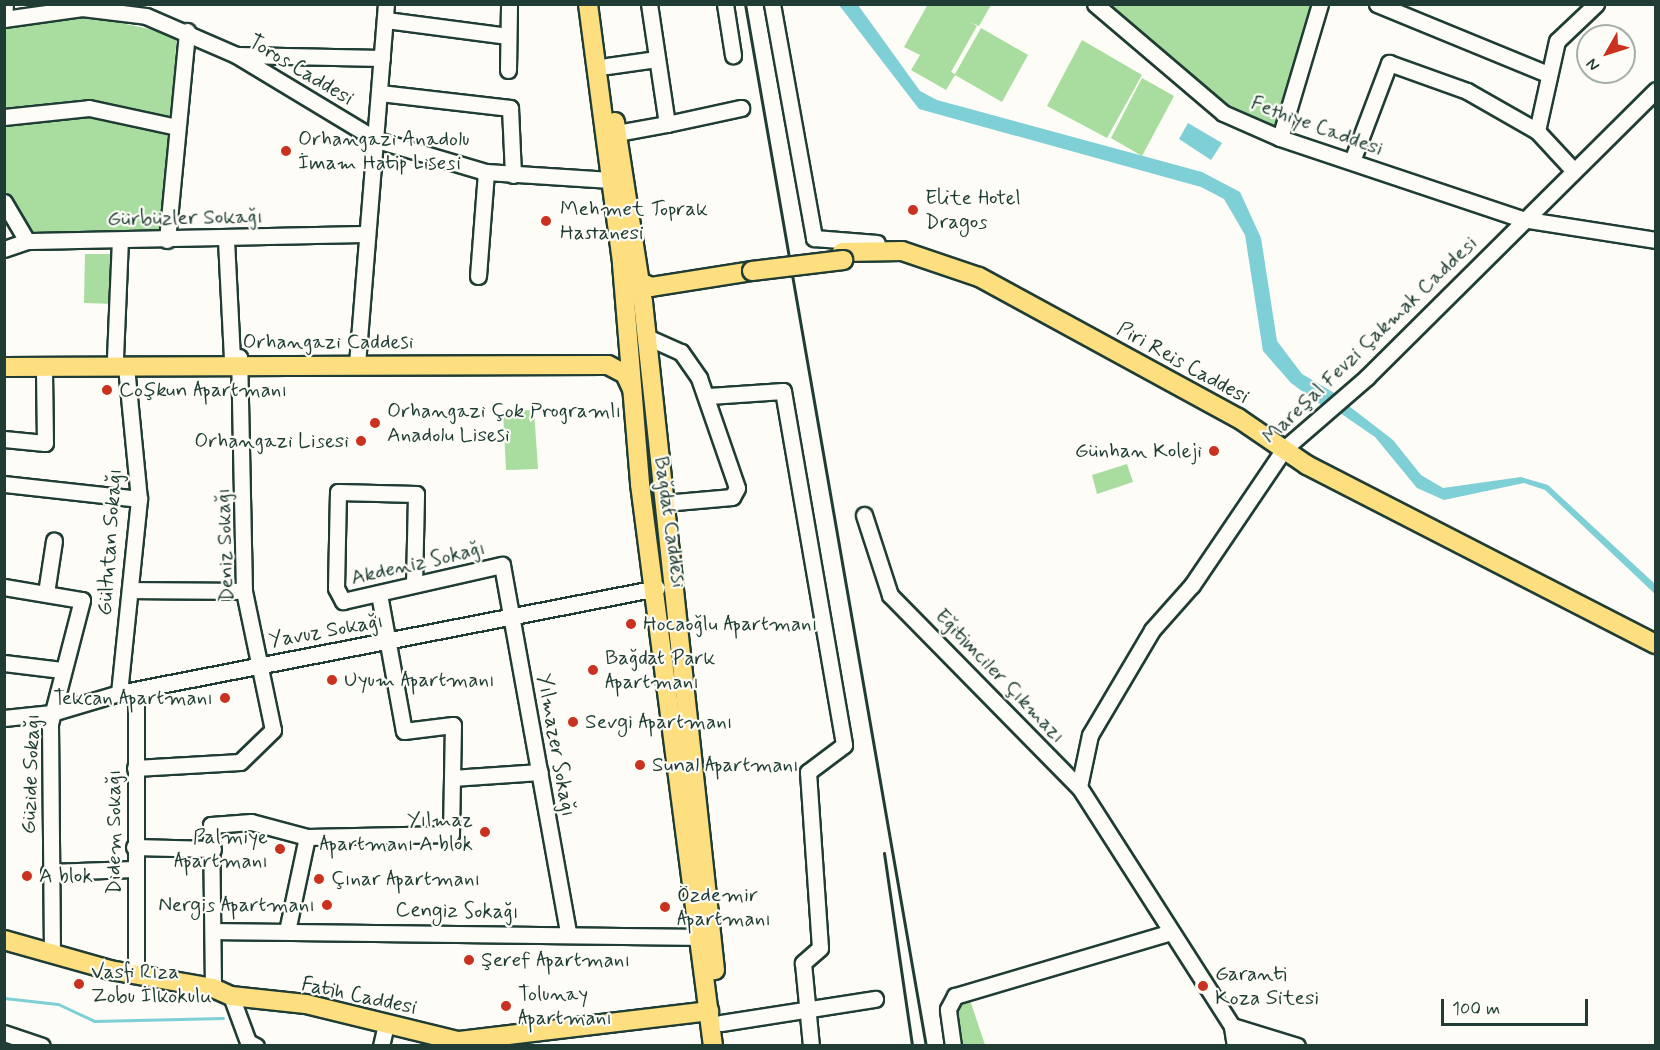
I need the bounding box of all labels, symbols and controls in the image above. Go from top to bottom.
north arrow [1576,24,1636,84]
street label: Toros Caddesi [242,28,360,112]
text: N [1582,54,1605,75]
street label: Fethiye Caddesi [1247,90,1387,162]
place label: Orhangazi Anadolu İmam Hatip Lisesi [298,126,469,176]
marker: Orhangazi Anadolu İmam Hatip Lisesi [279,144,293,158]
place label: Elite Hotel Dragos [925,185,1020,235]
place label: Mehmet Toprak Hastanesi [560,196,708,246]
marker: Elite Hotel Dragos [906,203,920,217]
street label: Gürbüzler Sokağı [108,204,262,232]
marker: Mehmet Toprak Hastanesi [537,212,555,230]
street label: Mareşal Fevzi Çakmak Caddesi [1258,231,1482,449]
street label: Piri Reis Caddesi [1112,316,1254,410]
street label: Orhangazi Caddesi [240,329,416,355]
place label: Coşkun Apartmanı [119,377,287,403]
marker: Coşkun Apartmanı [100,383,114,397]
place label: Orhangazi Çok Programlı Anadolu Lisesi [387,398,622,448]
marker: Orhangazi Çok Programlı Anadolu Lisesi [368,416,382,430]
place label: Orhangazi Lisesi [195,428,349,454]
marker: Orhangazi Lisesi [354,434,368,448]
place label: Günhan Koleji [1074,438,1202,464]
marker: Günhan Koleji [1207,444,1221,458]
street label: Bağdat Caddesi [648,452,692,592]
street label: Gültutan Sokağı [92,468,128,616]
street label: Deniz Sokağı [210,487,240,603]
street label: Akdeniz Sokağı [347,535,489,591]
street label: Eğitimciler Çıkmazı [929,604,1071,748]
street label: Yavuz Sokağı [267,609,385,653]
place label: Hocaoğlu Apartmanı [643,611,817,637]
marker: Hocaoğlu Apartmanı [624,617,638,631]
place label: Bağdat Park Apartmanı [605,645,712,695]
marker: Bağdat Park Apartmanı [586,663,600,677]
place label: Uyum Apartmanı [344,667,495,693]
street label: Yılmazer Sokağı [531,670,581,820]
marker: Uyum Apartmanı [325,673,339,687]
place label: Tekcan Apartmanı [54,685,213,711]
marker: Tekcan Apartmanı [218,691,232,705]
place label: Sevgi Apartmanı [585,709,733,735]
street label: Güzide Sokağı [16,713,46,835]
marker: Sevgi Apartmanı [566,715,580,729]
place label: Sunal Apartmanı [652,752,799,778]
marker: Sunal Apartmanı [633,758,647,772]
street label: Didem Sokağı [101,769,127,895]
place label: Yılmaz Apartmanı A blok [319,807,473,857]
place label: Palmiye Apartmanı [174,824,268,874]
marker: Yılmaz Apartmanı A blok [478,825,492,839]
marker: Palmiye Apartmanı [273,842,287,856]
place label: A blok [39,863,93,889]
place label: Çınar Apartmanı [331,866,480,892]
marker: A blok [20,869,34,883]
marker: Çınar Apartmanı [312,872,326,886]
place label: Özdemir Apartmanı [677,882,771,932]
place label: Nergis Apartmanı [158,892,315,918]
street label: Cengiz Sokağı [394,897,520,925]
marker: Nergis Apartmanı [320,898,334,912]
marker: Özdemir Apartmanı [658,900,672,914]
place label: Şeref Apartmanı [481,947,630,973]
marker: Şeref Apartmanı [462,953,476,967]
place label: Vasfi Rıza Zobu İlkokulu [91,959,212,1009]
place label: Garanti Koza Sitesi [1215,961,1313,1011]
street label: Fatih Caddesi [297,971,421,1021]
marker: Vasfi Rıza Zobu İlkokulu [72,977,86,991]
marker: Garanti Koza Sitesi [1196,979,1210,993]
place label: Tolunay Apartmanı [518,981,612,1031]
scale bar [1444,987,1591,1025]
text: 100 m [1452,997,1500,1021]
marker: Tolunay Apartmanı [499,999,513,1013]

